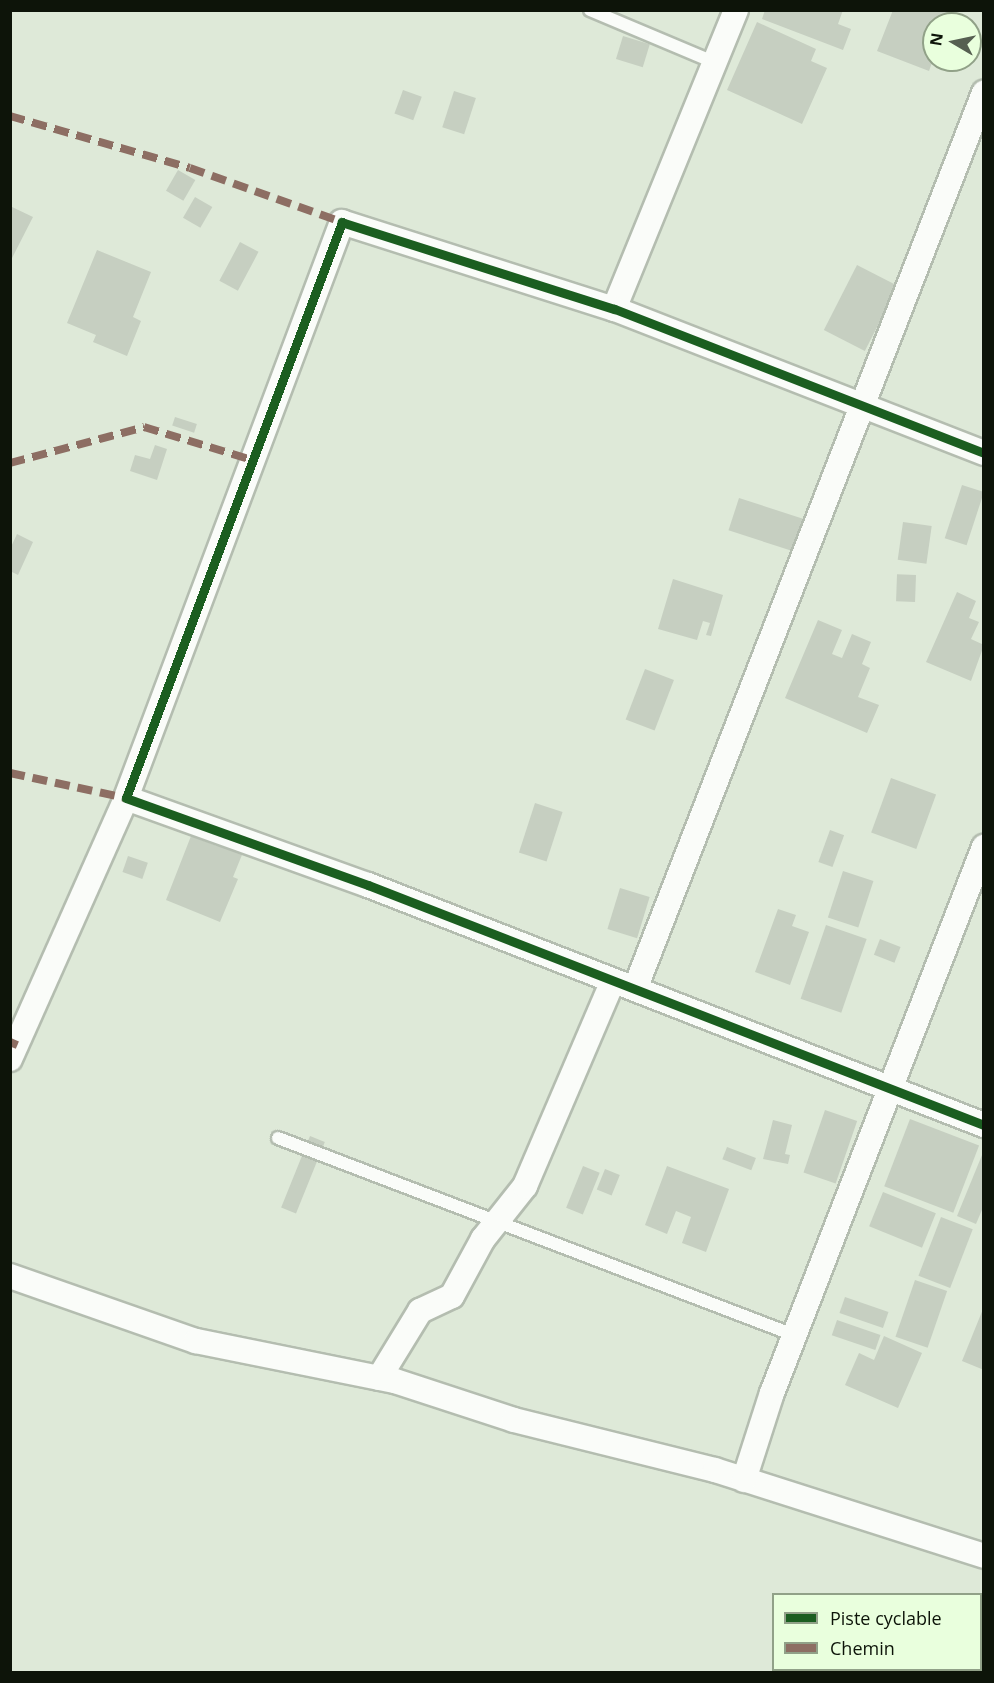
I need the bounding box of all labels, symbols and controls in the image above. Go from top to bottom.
north arrow [922,12,982,72]
text: N [924,31,948,48]
legend [772,1593,982,1671]
text: Piste cyclable [830,1606,942,1630]
text: Chemin [830,1636,895,1660]

